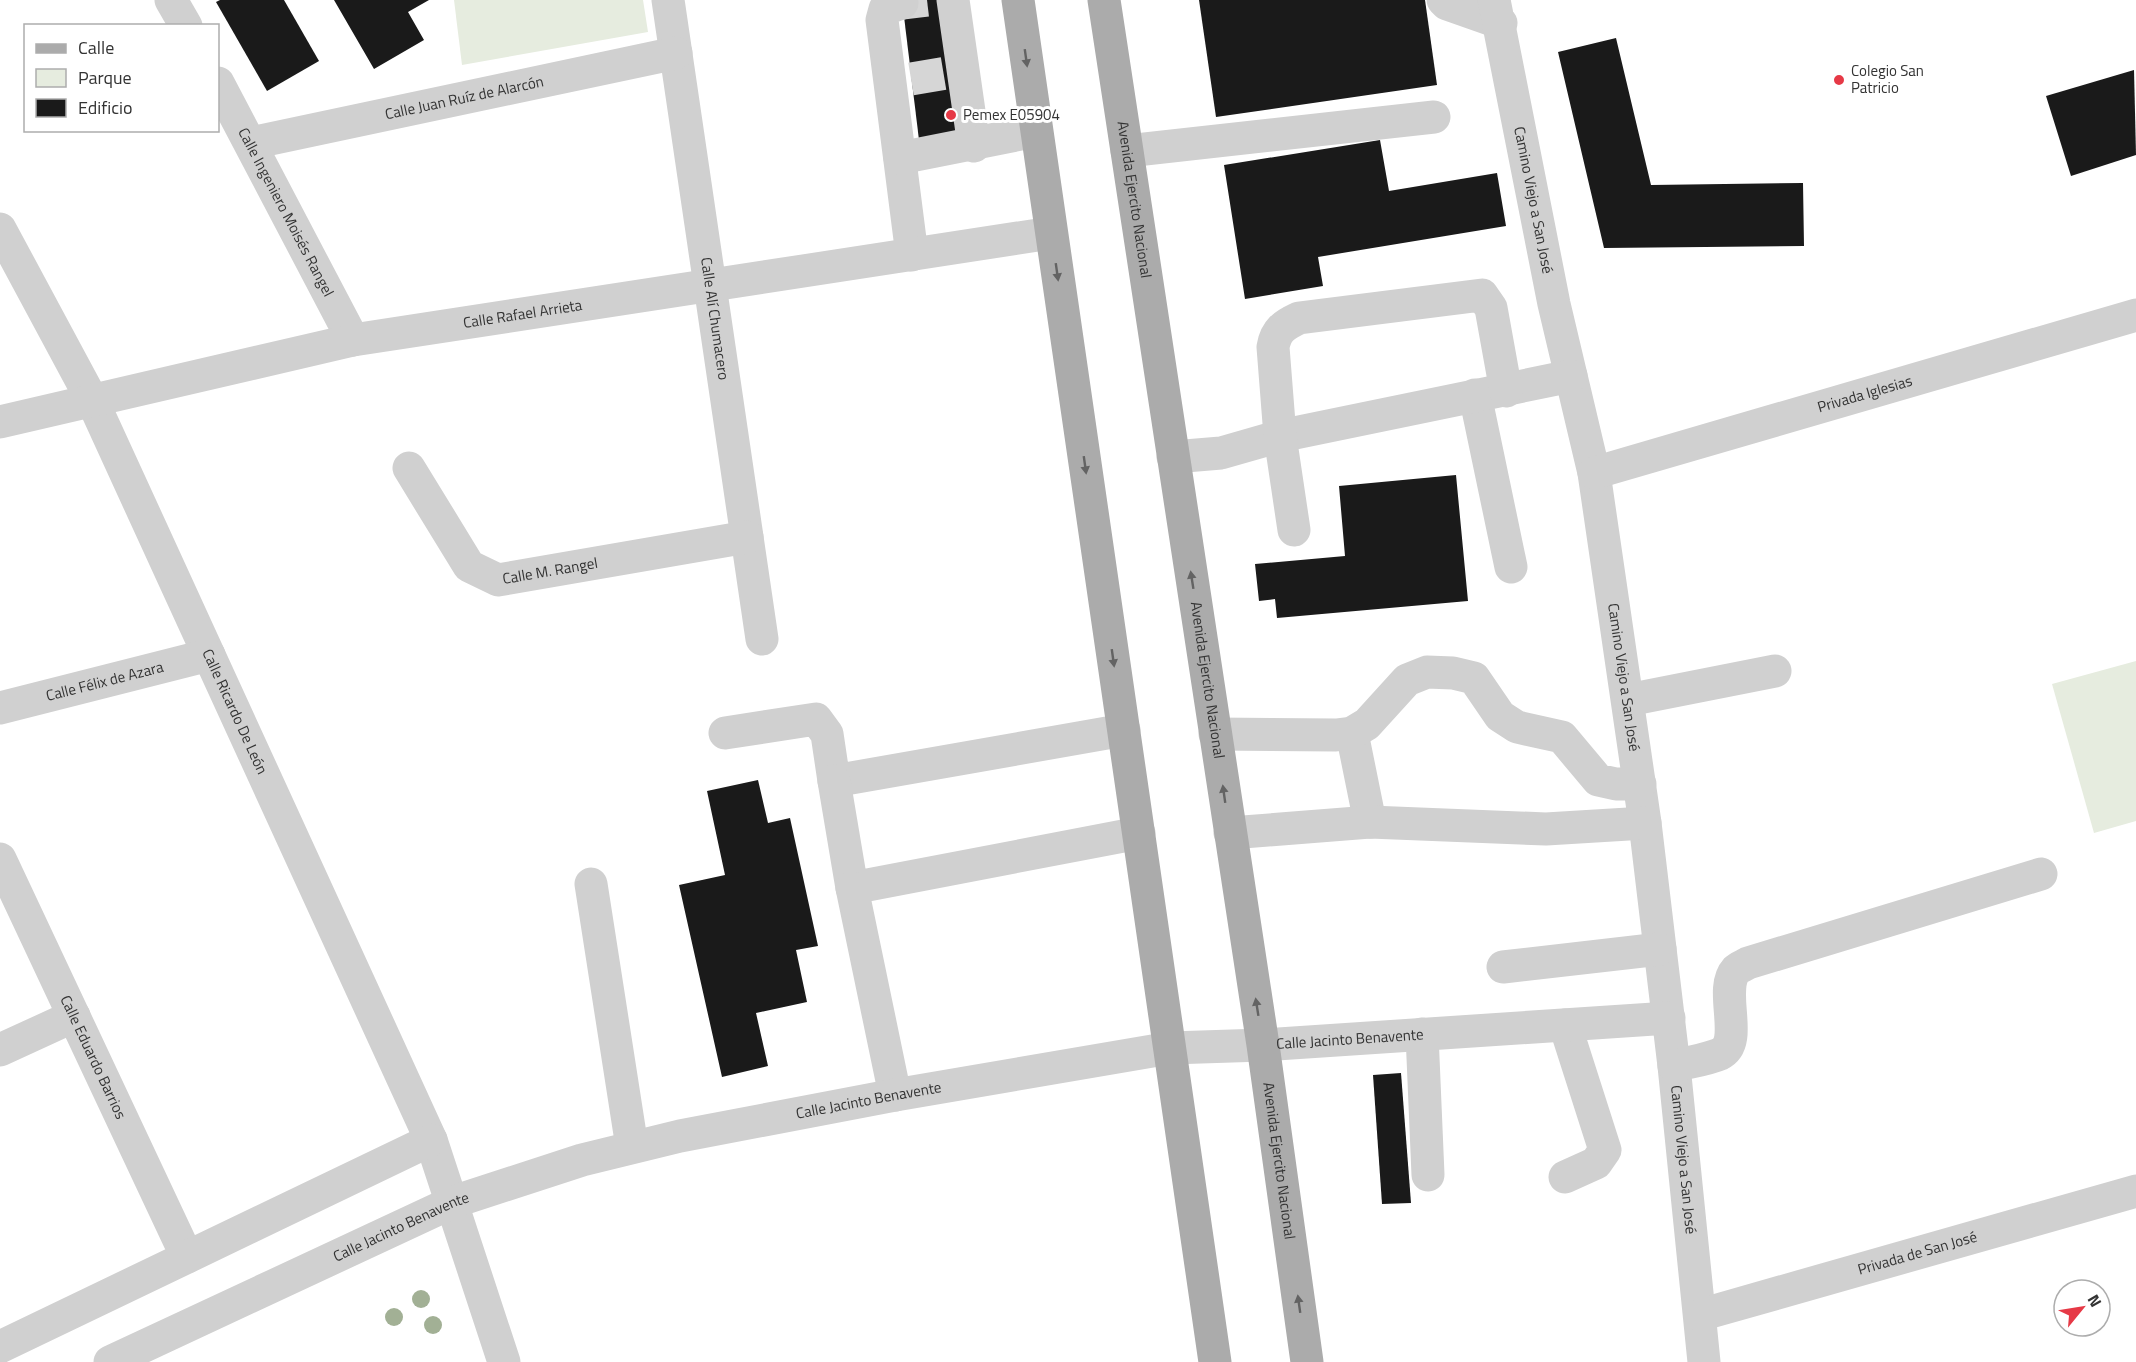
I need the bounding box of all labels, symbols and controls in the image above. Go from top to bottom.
legend [24,24,219,132]
text: Calle [78,34,114,61]
one-way arrow [1021,49,1031,68]
place label: Colegio San Patricio [1851,59,1924,99]
text: Parque [78,64,132,91]
street label: Calle Juan Ruíz de Alarcón [383,69,546,125]
marker: Colegio San Patricio [1832,73,1846,87]
text: Edificio [78,94,132,121]
place label: Pemex E05904 [963,103,1060,126]
marker: Pemex E05904 [944,108,958,122]
street label: Avenida Ejercito Nacional [1112,120,1158,280]
street label: Calle Ingeniero Moisés Rangel [232,123,340,301]
street label: Camino Viejo a San José [1508,124,1560,276]
street label: Calle Alí Chumacero [695,256,736,381]
one-way arrow [1052,262,1061,281]
street label: Calle Rafael Arrieta [461,293,584,334]
street label: Privada Iglesias [1814,369,1915,418]
one-way arrow [1081,455,1090,474]
street label: Calle M. Rangel [501,551,599,590]
one-way arrow [1187,570,1196,589]
street label: Avenida Ejercito Nacional [1185,600,1231,760]
street label: Camino Viejo a San José [1602,602,1646,753]
street label: Calle Ricardo De León [197,645,274,778]
one-way arrow [1109,648,1118,667]
street label: Calle Félix de Azara [43,655,166,707]
one-way arrow [1219,784,1228,803]
street label: Calle Eduardo Barrios [55,991,133,1123]
one-way arrow [1252,997,1261,1016]
street label: Calle Jacinto Benavente [1275,1022,1424,1055]
street label: Calle Jacinto Benavente [794,1075,943,1125]
street label: Avenida Ejercito Nacional [1257,1081,1302,1241]
street label: Camino Viejo a San José [1665,1084,1703,1235]
street label: Calle Jacinto Benavente [329,1186,472,1267]
street label: Privada de San José [1855,1225,1980,1281]
north arrow [2052,1278,2112,1338]
text: N [2082,1290,2108,1311]
one-way arrow [1295,1294,1304,1313]

